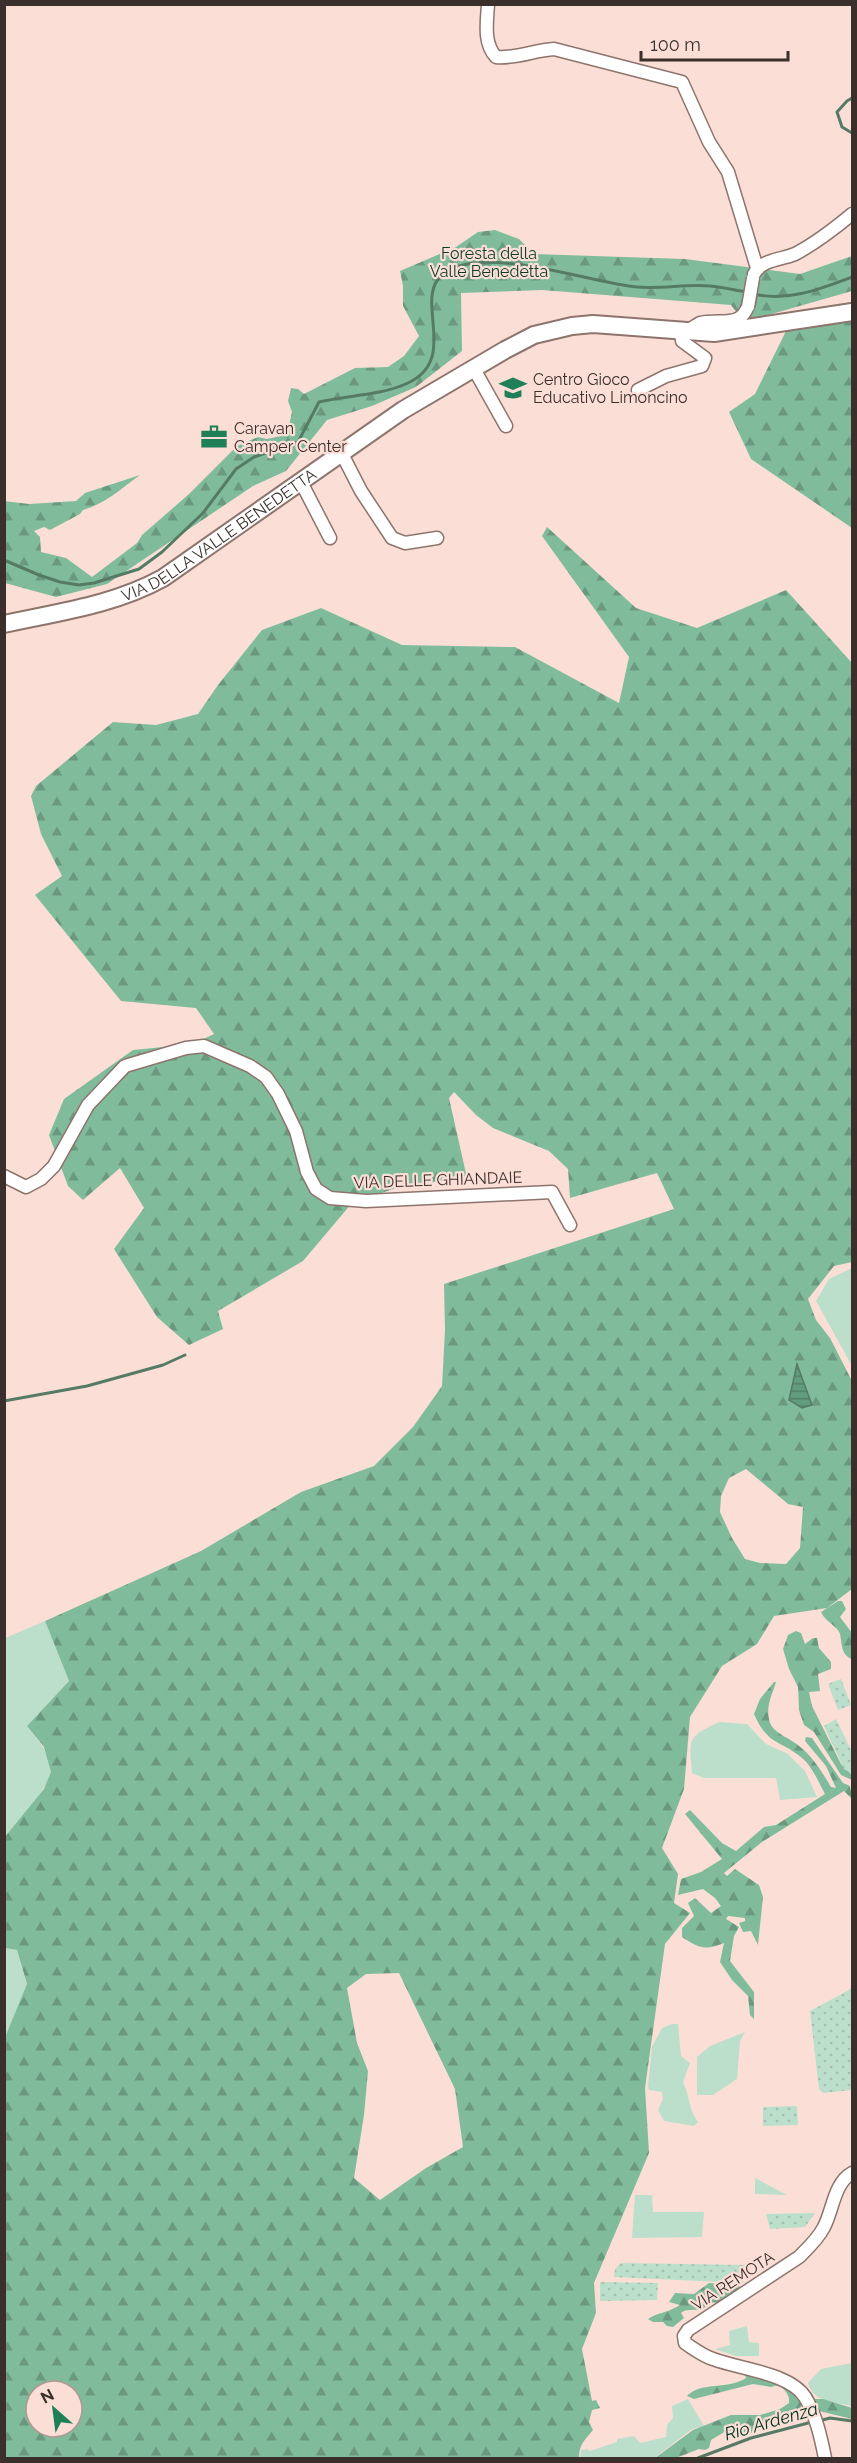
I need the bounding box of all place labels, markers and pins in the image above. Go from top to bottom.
place label: Centro Gioco Educativo Limoncino [533,370,688,407]
school or university icon: Centro Gioco Educativo Limoncino [498,373,528,403]
place label: Caravan Camper Center [234,419,347,456]
office icon: Caravan Camper Center [199,422,229,452]

